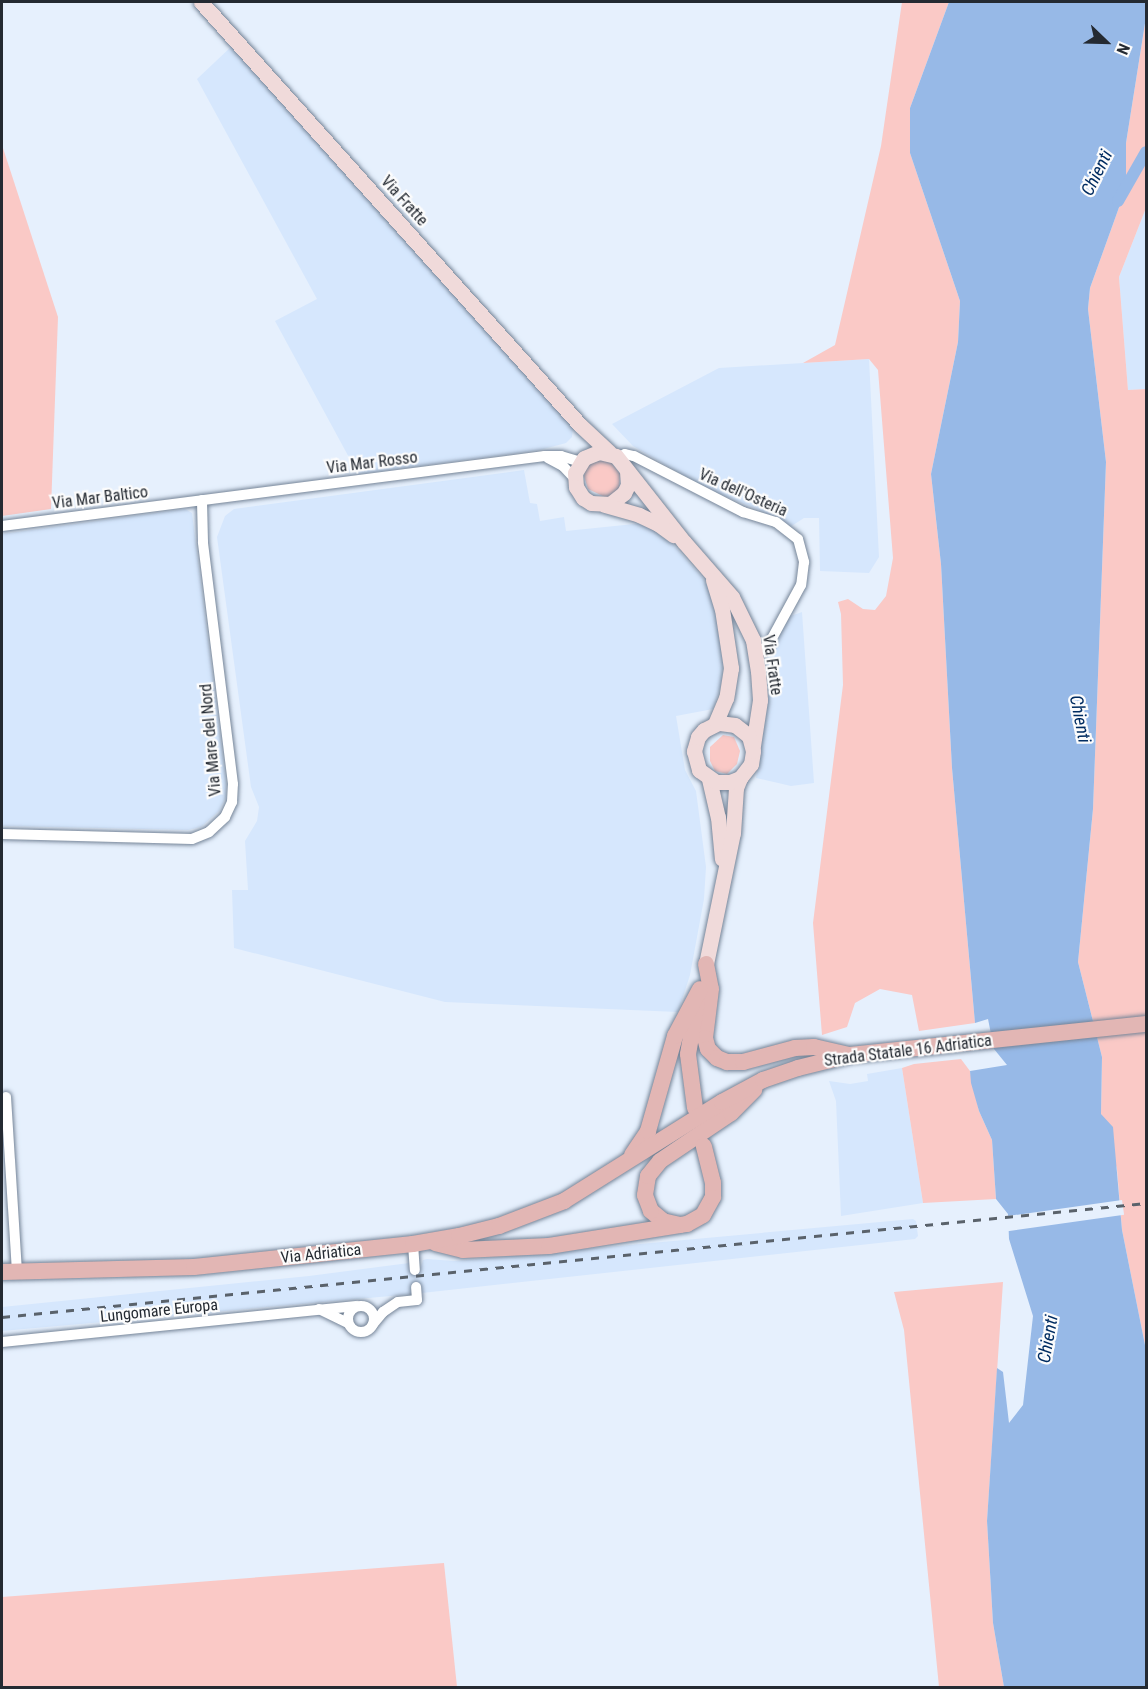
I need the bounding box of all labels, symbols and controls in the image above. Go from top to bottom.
north arrow [1076,12,1136,72]
text: N [1112,41,1134,57]
water label: Chienti [1077,147,1117,199]
street label: Via Fratte [377,172,431,230]
street label: Via Mar Rosso [325,448,419,478]
street label: Via dell'Osteria [696,465,790,521]
street label: Via Mar Baltico [51,483,149,513]
street label: Via Fratte [758,634,786,696]
street label: Via Mare del Nord [197,683,225,797]
water label: Chienti [1065,693,1095,745]
street label: Strada Statale 16 Adriatica [823,1031,993,1071]
street label: Via Adriatica [280,1240,362,1268]
street label: Lungomare Europa [99,1295,219,1327]
water label: Chienti [1033,1313,1063,1365]

